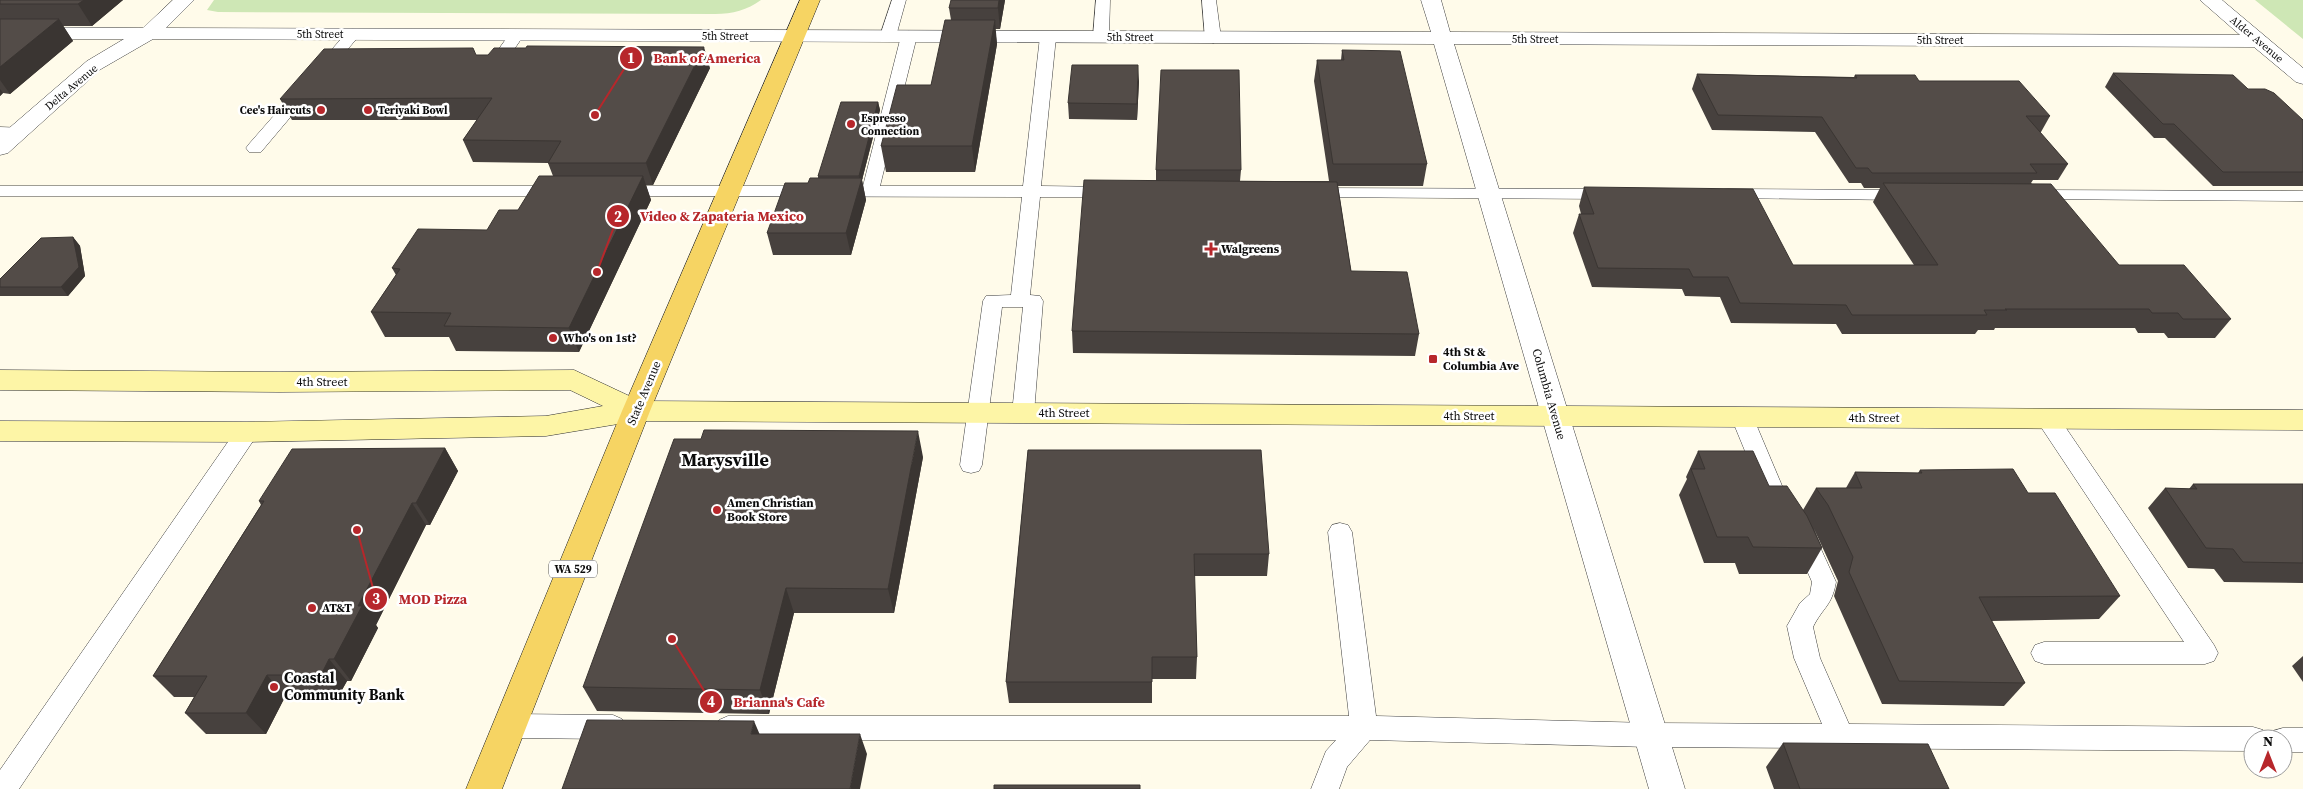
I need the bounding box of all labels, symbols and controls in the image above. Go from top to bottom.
street label: Alder Avenue [2227,13,2287,67]
street label: 5th Street [297,27,344,42]
street label: 5th Street [702,29,749,44]
street label: 5th Street [1107,30,1154,45]
street label: 5th Street [1512,32,1559,47]
street label: 5th Street [1917,33,1964,48]
callout: Bank of America [619,44,771,73]
text: 1 [627,47,635,68]
text: Bank of America [653,48,761,68]
street label: Delta Avenue [42,61,101,114]
place label: Cee's Haircuts [240,103,311,118]
place label: Teriyaki Bowl [378,103,448,118]
marker: Cee's Haircuts [315,104,327,116]
marker: Teriyaki Bowl [362,104,374,116]
place label: Espresso Connection [861,111,920,139]
marker: Espresso Connection [845,118,857,130]
callout: Video & Zapateria Mexico [605,202,814,231]
text: 2 [614,206,622,227]
text: Video & Zapateria Mexico [640,206,804,226]
place label: Walgreens [1221,241,1280,257]
marker: Walgreens [1205,243,1217,255]
place label: Who's on 1st? [563,330,637,346]
marker: Who's on 1st? [547,332,559,344]
place label: 4th St & Columbia Ave [1443,344,1519,374]
street label: Columbia Avenue [1528,347,1570,441]
marker: 4th St & Columbia Ave [1427,353,1439,365]
street label: State Avenue [623,358,665,428]
street label: 4th Street [297,374,348,390]
street label: 4th Street [1039,405,1090,421]
street label: 4th Street [1444,408,1495,424]
street label: 4th Street [1849,410,1900,426]
district label: Marysville [681,447,769,472]
place label: Amen Christian Book Store [727,495,814,525]
marker: Amen Christian Book Store [711,504,723,516]
road number: WA 529 [549,560,597,578]
callout: MOD Pizza [364,584,477,613]
text: 3 [372,588,380,609]
text: MOD Pizza [399,589,468,609]
place label: AT&T [322,600,352,616]
marker: AT&T [306,602,318,614]
place label: Coastal Community Bank [284,667,405,705]
marker: Coastal Community Bank [268,681,280,693]
callout: Brianna's Cafe [699,687,835,716]
text: 4 [707,691,715,712]
text: Brianna's Cafe [733,692,825,712]
north arrow [2243,729,2293,779]
text: N [2263,731,2273,751]

